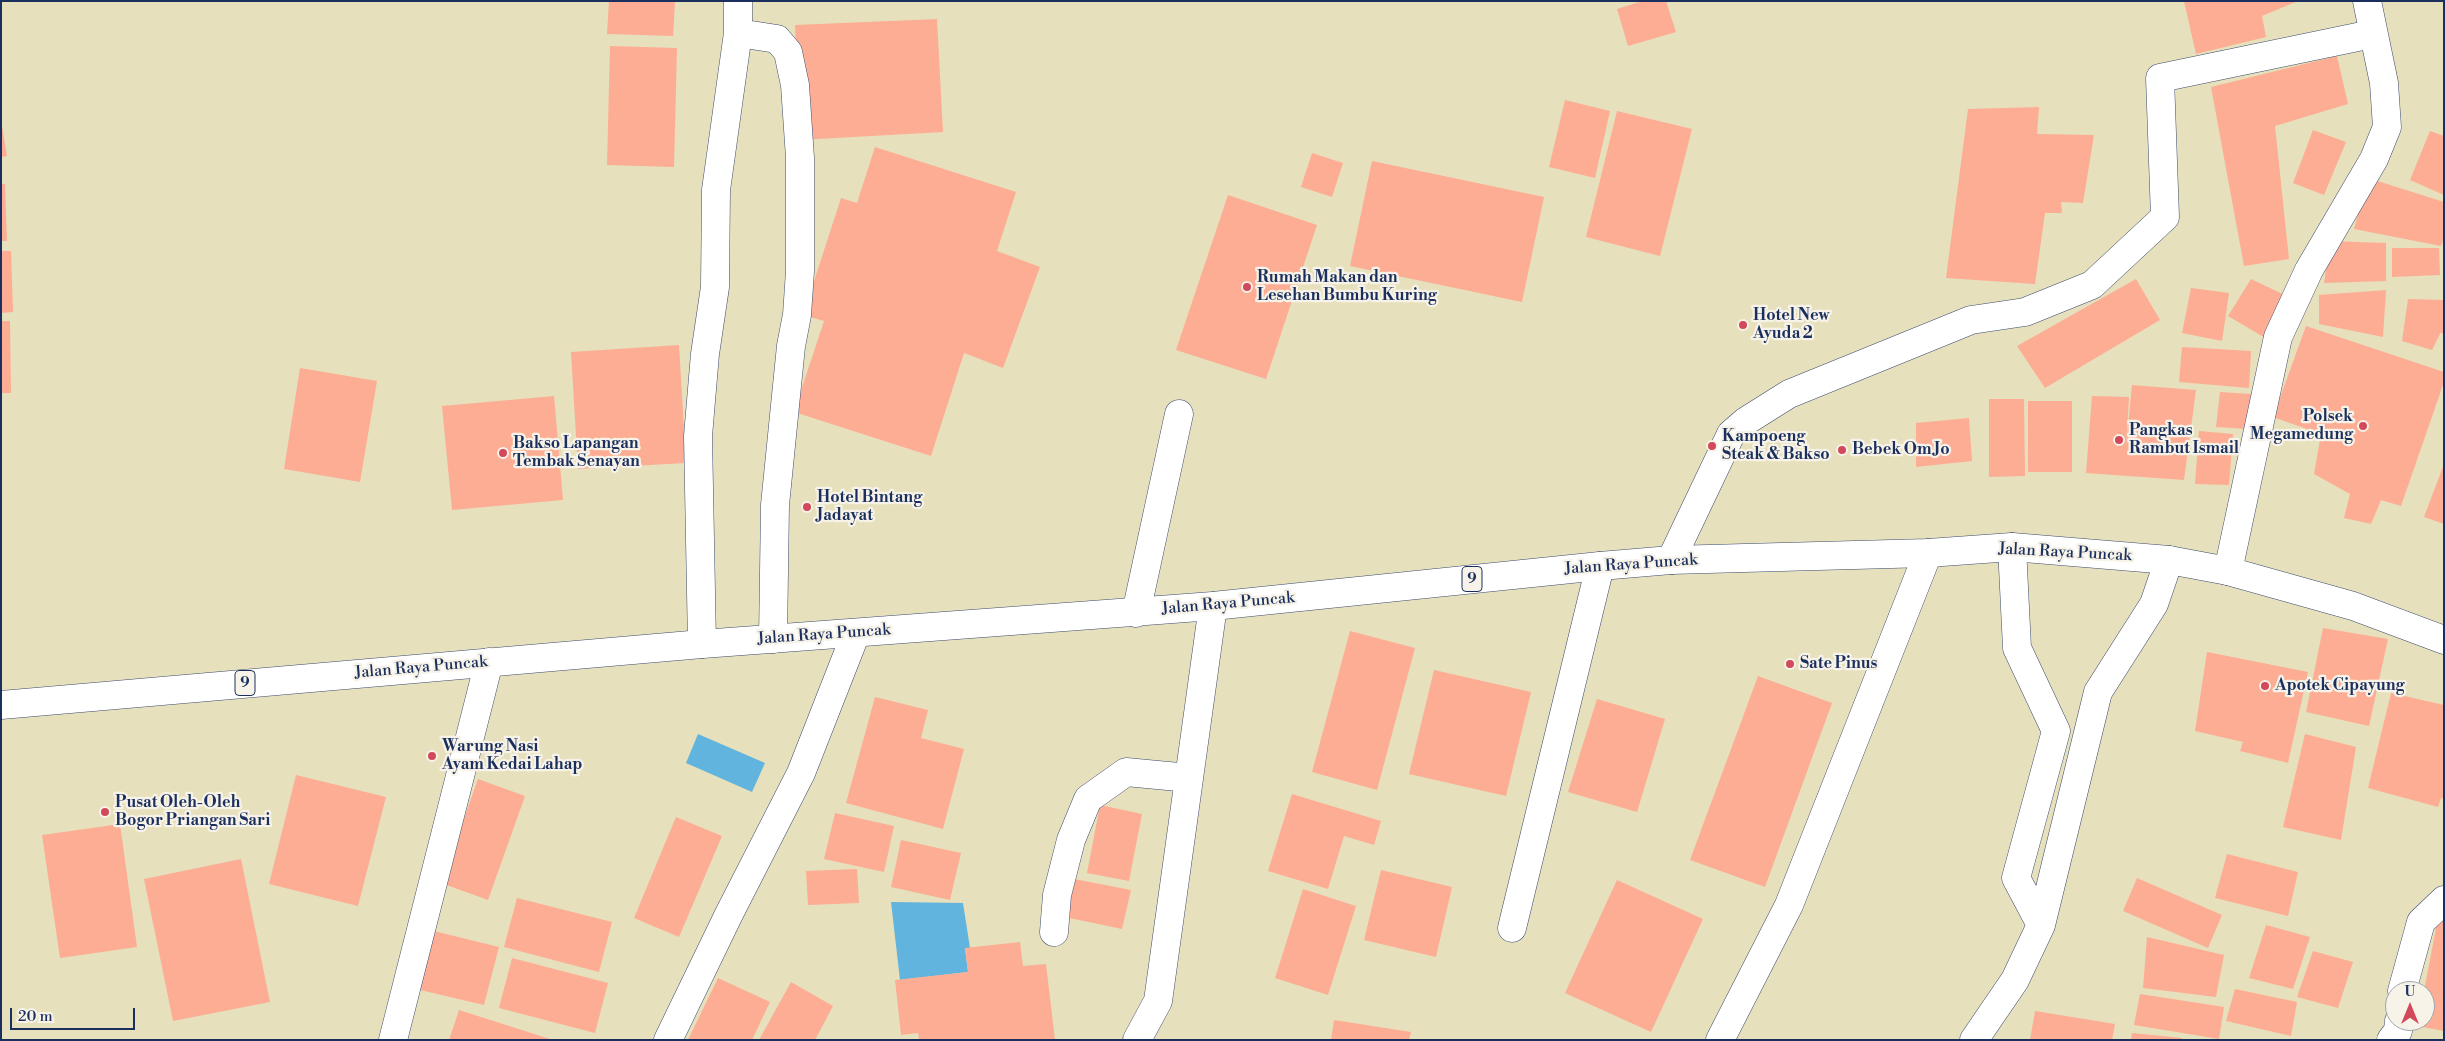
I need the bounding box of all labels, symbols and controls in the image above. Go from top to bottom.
place label: Rumah Makan dan Lesehan Bumbu Kuring [1257,268,1437,306]
marker: Rumah Makan dan Lesehan Bumbu Kuring [1241,281,1253,293]
place label: Hotel New Ayuda 2 [1753,306,1830,344]
marker: Hotel New Ayuda 2 [1737,319,1749,331]
place label: Polsek Megamedung [2250,407,2353,445]
marker: Polsek Megamedung [2357,420,2369,432]
place label: Pangkas Rambut Ismail [2129,421,2239,459]
place label: Kampoeng Steak & Bakso [1722,427,1830,465]
place label: Bakso Lapangan Tembak Senayan [513,434,640,472]
marker: Pangkas Rambut Ismail [2113,434,2125,446]
marker: Kampoeng Steak & Bakso [1706,440,1718,452]
place label: Bebek Om Jo [1852,440,1950,460]
marker: Bebek Om Jo [1836,444,1848,456]
marker: Bakso Lapangan Tembak Senayan [497,447,509,459]
place label: Hotel Bintang Jadayat [817,488,922,526]
marker: Hotel Bintang Jadayat [801,501,813,513]
street label: Jalan Raya Puncak [1998,540,2132,566]
street label: Jalan Raya Puncak [1564,551,1698,579]
road number: 9 [1462,566,1482,592]
street label: Jalan Raya Puncak [1161,589,1295,619]
street label: Jalan Raya Puncak [757,621,891,649]
street label: Jalan Raya Puncak [354,653,488,683]
place label: Sate Pinus [1800,654,1877,674]
marker: Sate Pinus [1784,658,1796,670]
road number: 9 [235,670,255,696]
place label: Apotek Cipayung [2275,676,2405,696]
marker: Apotek Cipayung [2259,680,2271,692]
place label: Warung Nasi Ayam Kedai Lahap [442,737,582,775]
marker: Warung Nasi Ayam Kedai Lahap [426,750,438,762]
place label: Pusat Oleh-Oleh Bogor Priangan Sari [115,793,270,831]
marker: Pusat Oleh-Oleh Bogor Priangan Sari [99,806,111,818]
north arrow [2385,981,2435,1031]
text: U [2405,983,2415,1001]
scale bar [12,998,138,1030]
text: 20 m [18,1007,53,1026]

